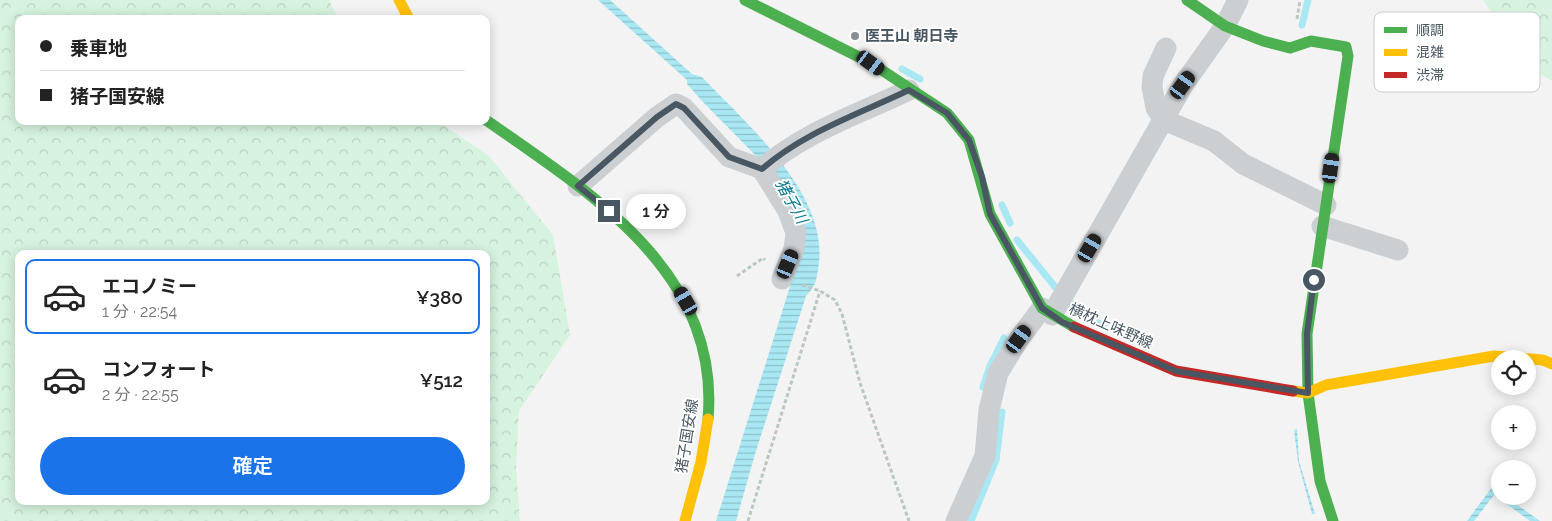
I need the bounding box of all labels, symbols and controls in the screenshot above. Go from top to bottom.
legend [1374,12,1540,92]
text: 順調 [1416,22,1444,38]
place label: 医王山 朝日寺 [865,27,959,45]
marker: 医王山 朝日寺 [849,30,861,42]
text: 乗車地 [70,37,127,59]
text: 混雑 [1416,44,1444,60]
car [854,48,887,78]
text: 渋滞 [1416,67,1444,83]
car [1168,68,1197,102]
text: 猪子国安線 [70,85,165,107]
car [1321,152,1340,184]
water label: 猪子川 [772,176,812,229]
callout: 1 分 [626,194,686,228]
route end [598,200,620,222]
text: 1 分 [642,202,670,221]
car [1076,231,1103,265]
car [775,247,800,281]
route start [1303,269,1325,291]
icon: car [42,274,87,319]
text: エコノミー [102,275,197,297]
car [672,284,699,318]
text: ¥380 [416,286,463,308]
street label: 横枕上味野線 [1066,299,1156,353]
text: 1 分 · 22:54 [102,302,177,321]
car [1004,322,1033,356]
map controls [1491,350,1536,505]
button: locate [1491,350,1536,395]
icon: car [42,357,87,402]
text: コンフォート [102,358,215,380]
text: ¥512 [420,369,463,391]
text: 2 分 · 22:55 [102,385,179,404]
street label: 猪子国安線 [672,398,702,474]
button: + [1491,405,1536,450]
button: 確定 [40,437,465,495]
button: − [1491,460,1536,505]

